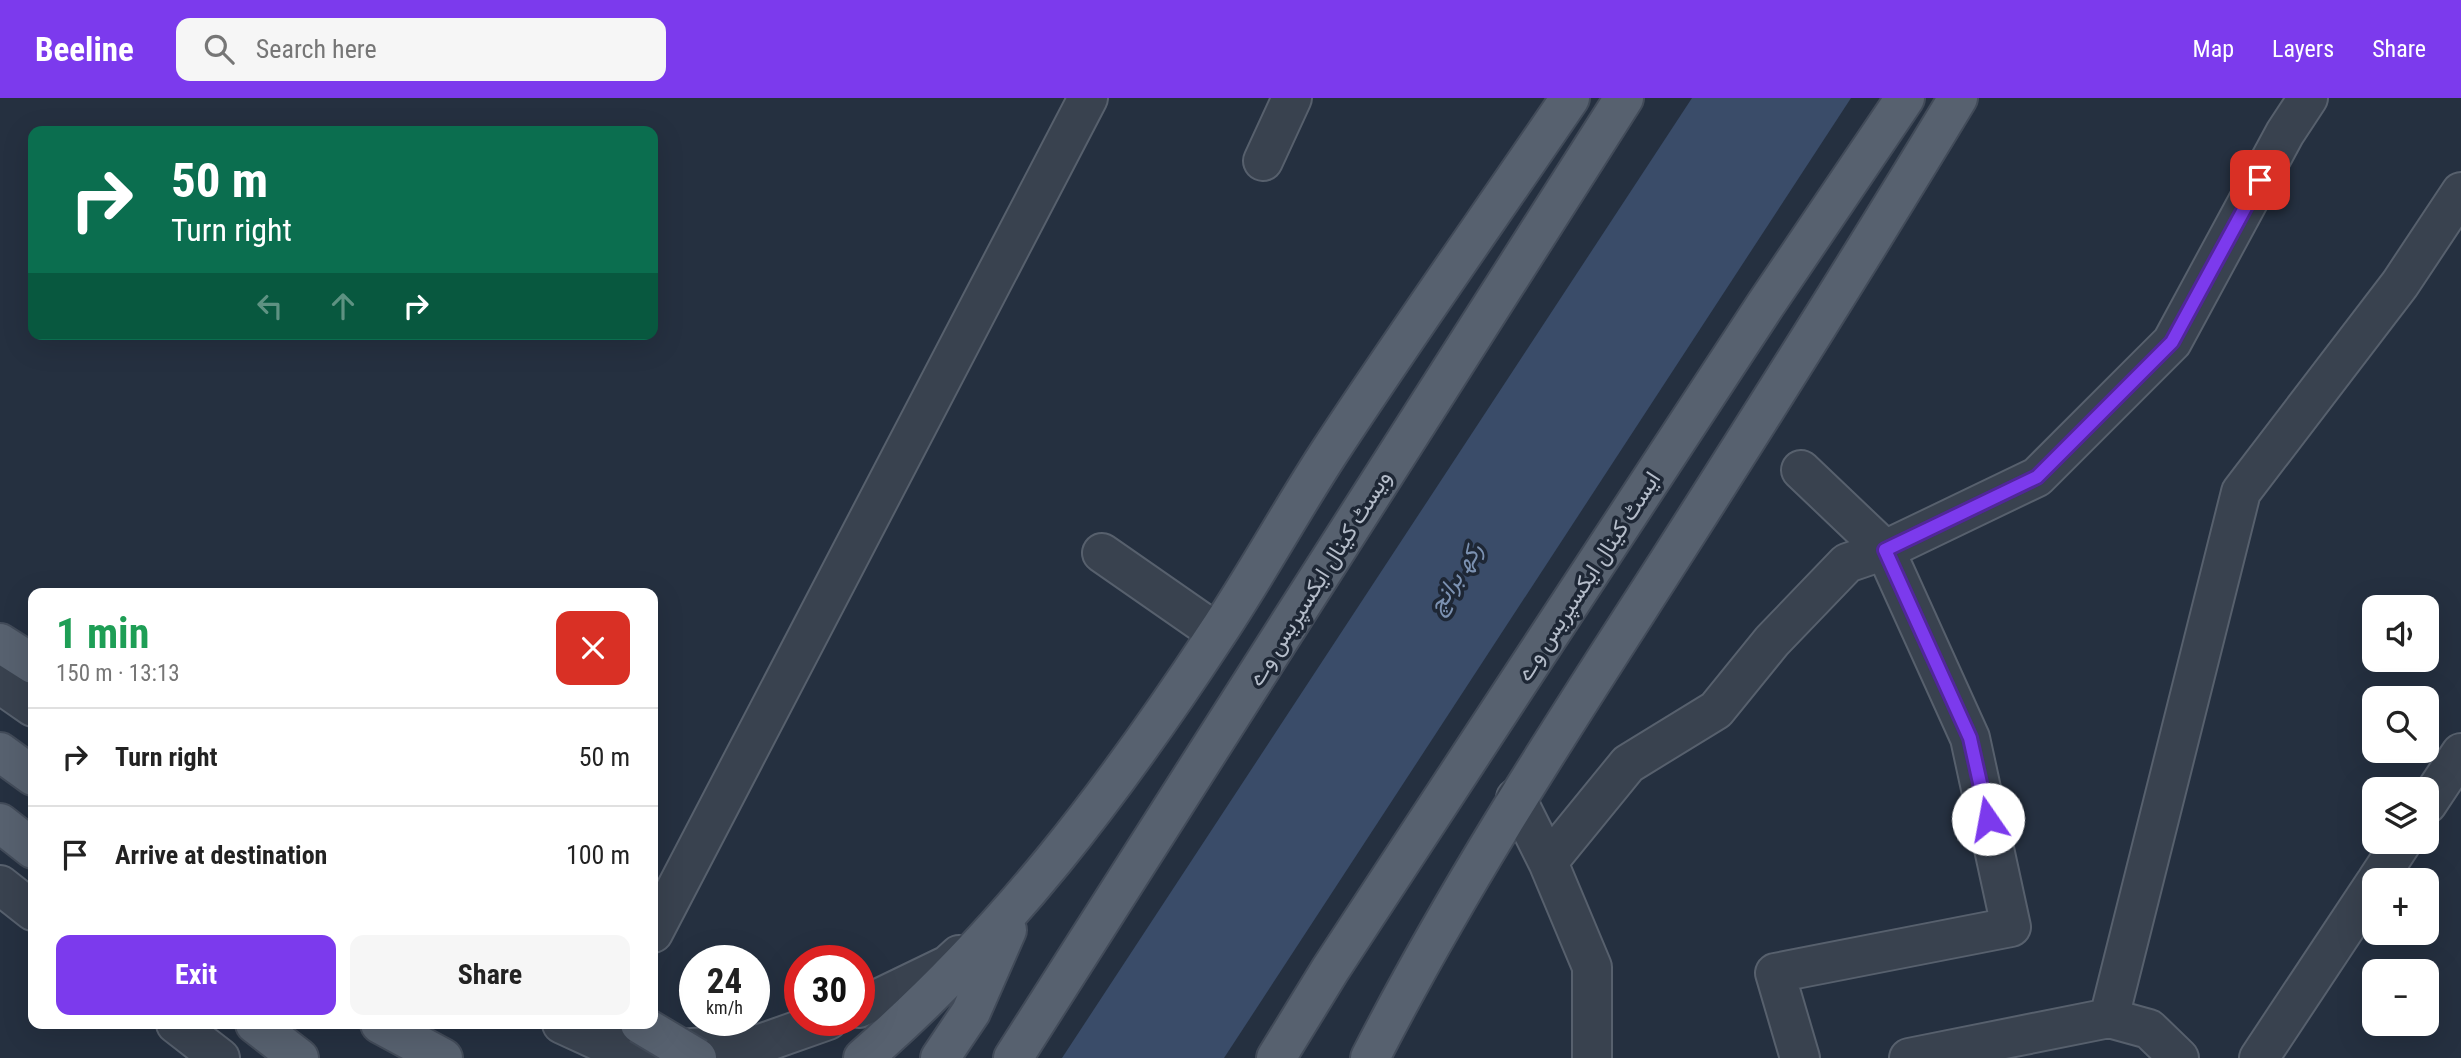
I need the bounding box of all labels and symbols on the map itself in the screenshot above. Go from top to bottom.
pin [2230,150,2290,210]
street label: ویسٹ کینال ایکسپریس وے [1242,466,1399,692]
street label: ایسٹ کینال ایکسپریس وے [1511,467,1668,687]
water label: رکھ برانچ [1422,537,1491,620]
position arrow [1951,782,2025,856]
speed limit sign: 30 [784,945,875,1036]

